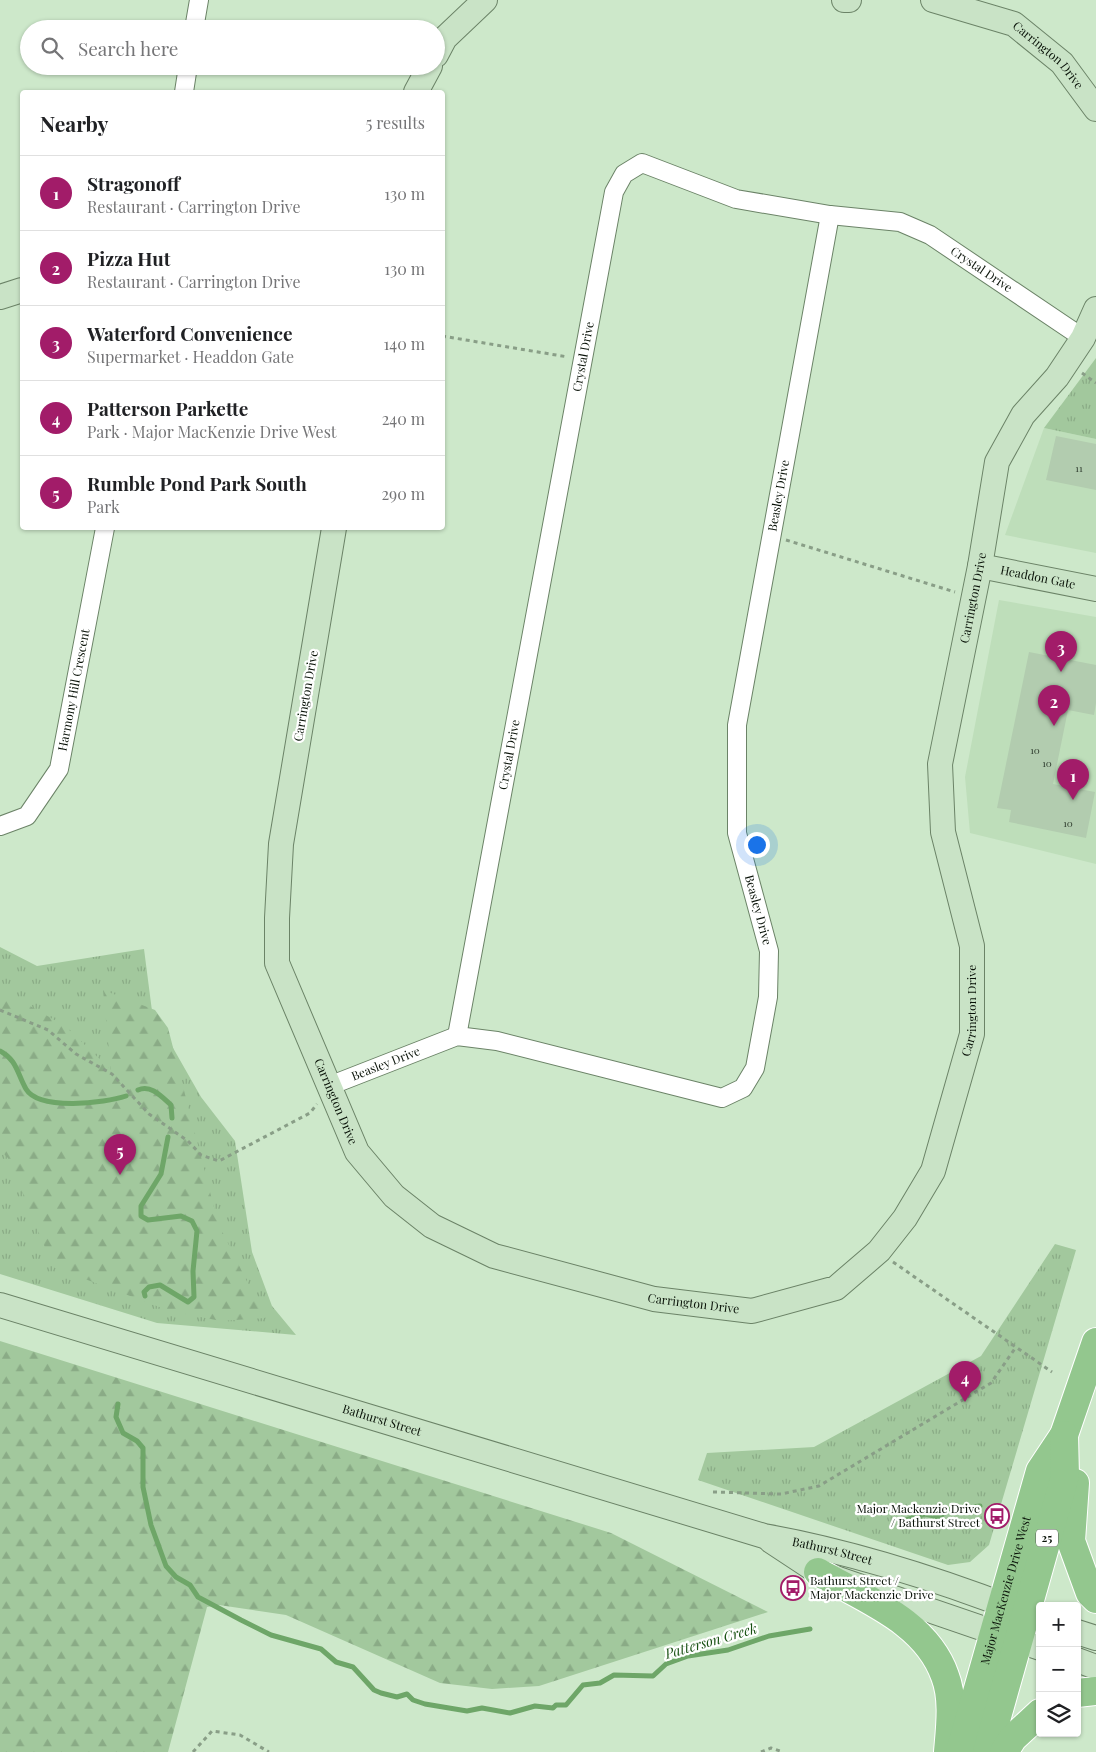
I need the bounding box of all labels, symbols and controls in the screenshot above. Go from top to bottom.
street label: Carrington Drive [1010,17,1088,92]
search box [20,20,445,75]
icon: search [38,34,66,62]
text: Search here [78,35,178,61]
text: Nearby [40,109,109,137]
text: 5 results [366,112,425,133]
text: Stragonoff [87,170,180,196]
text: 1 [53,183,59,204]
text: 130 m [384,183,425,204]
text: Restaurant · Carrington Drive [87,196,301,217]
street label: Crystal Drive [948,242,1016,295]
text: Pizza Hut [87,245,171,271]
text: 2 [52,258,60,279]
text: 130 m [384,258,425,279]
text: Restaurant · Carrington Drive [87,271,301,292]
text: Waterford Convenience [87,320,292,346]
street label: Crystal Drive [568,320,597,393]
text: 3 [52,333,60,354]
text: 140 m [383,333,425,354]
text: Supermarket · Headdon Gate [87,346,294,367]
text: Patterson Parkette [87,395,248,421]
text: 4 [52,408,60,429]
text: 240 m [382,408,425,429]
text: Park · Major MacKenzie Drive West [87,421,336,442]
street label: Beasley Drive [763,458,792,532]
house number: 11 [1075,461,1083,475]
text: Rumble Pond Park South [87,470,307,496]
text: 5 [52,483,60,504]
text: 290 m [381,483,425,504]
text: Park [87,496,120,517]
street label: Carrington Drive [956,551,989,645]
street label: Headdon Gate [999,561,1077,592]
street label: Harmony Hill Crescent [54,627,93,752]
pin: 3 [1045,631,1077,672]
street label: Carrington Drive [289,649,321,743]
pin: 2 [1038,685,1070,726]
street label: Crystal Drive [494,718,523,791]
house number: 10 [1030,743,1040,757]
house number: 10 [1042,756,1052,770]
pin: 1 [1057,759,1089,800]
house number: 10 [1063,816,1073,830]
your location [744,832,770,858]
street label: Beasley Drive [742,873,776,947]
street label: Carrington Drive [957,965,979,1058]
street label: Beasley Drive [349,1042,422,1083]
street label: Carrington Drive [311,1056,362,1147]
pin: 5 [104,1134,136,1175]
street label: Carrington Drive [646,1289,740,1316]
pin: 4 [949,1361,981,1402]
street label: Bathurst Street [341,1400,424,1439]
place label: Major Mackenzie Drive / Bathurst Street [856,1500,981,1530]
bus stop icon: Major Mackenzie Drive / Bathurst Street [984,1503,1010,1529]
street label: Major MacKenzie Drive West [976,1513,1034,1666]
road number: 25 [1036,1530,1058,1546]
street label: Bathurst Street [791,1533,875,1568]
place label: Bathurst Street / Major Mackenzie Drive [810,1572,934,1602]
bus stop icon: Bathurst Street / Major Mackenzie Drive [780,1575,806,1601]
map controls [1036,1602,1081,1737]
button: + [1036,1602,1081,1647]
water label: Patterson Creek [662,1618,759,1663]
button: − [1036,1647,1081,1692]
button: layers [1036,1692,1081,1737]

